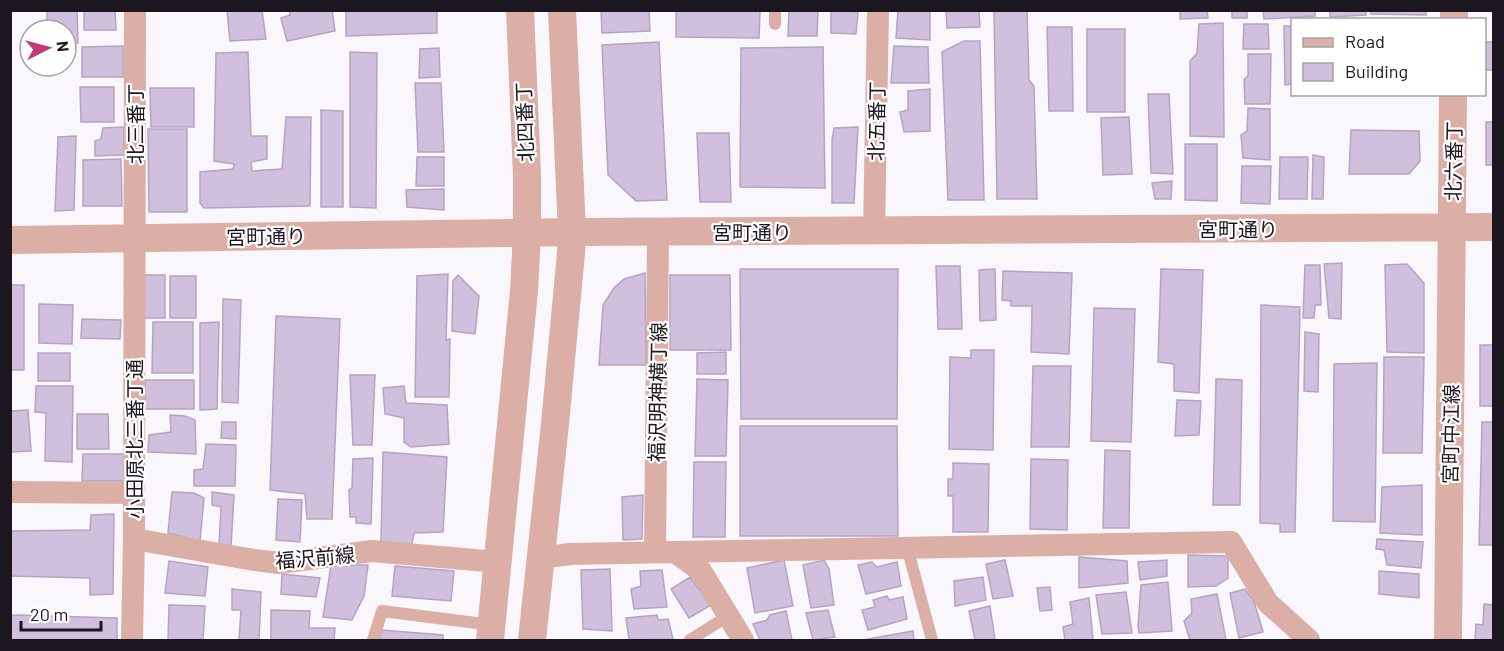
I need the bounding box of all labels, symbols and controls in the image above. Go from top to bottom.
north arrow [18,18,78,78]
legend [1291,18,1486,96]
text: Road [1345,30,1385,52]
text: N [53,40,73,53]
text: Building [1345,60,1408,82]
street label: 北五番丁 [863,81,889,161]
street label: 北四番丁 [511,82,537,162]
street label: 北三番丁 [123,84,147,164]
street label: 北六番丁 [1440,121,1466,201]
street label: 宮町通り [1198,217,1278,241]
street label: 宮町通り [712,220,792,244]
street label: 宮町通り [226,223,306,249]
street label: 福沢明神横丁線 [644,322,670,462]
street label: 小田原北三番丁通 [122,359,146,519]
street label: 宮町中江線 [1437,384,1463,484]
street label: 福沢前線 [274,542,356,572]
scale bar [21,594,100,632]
text: 20 m [30,603,68,625]

